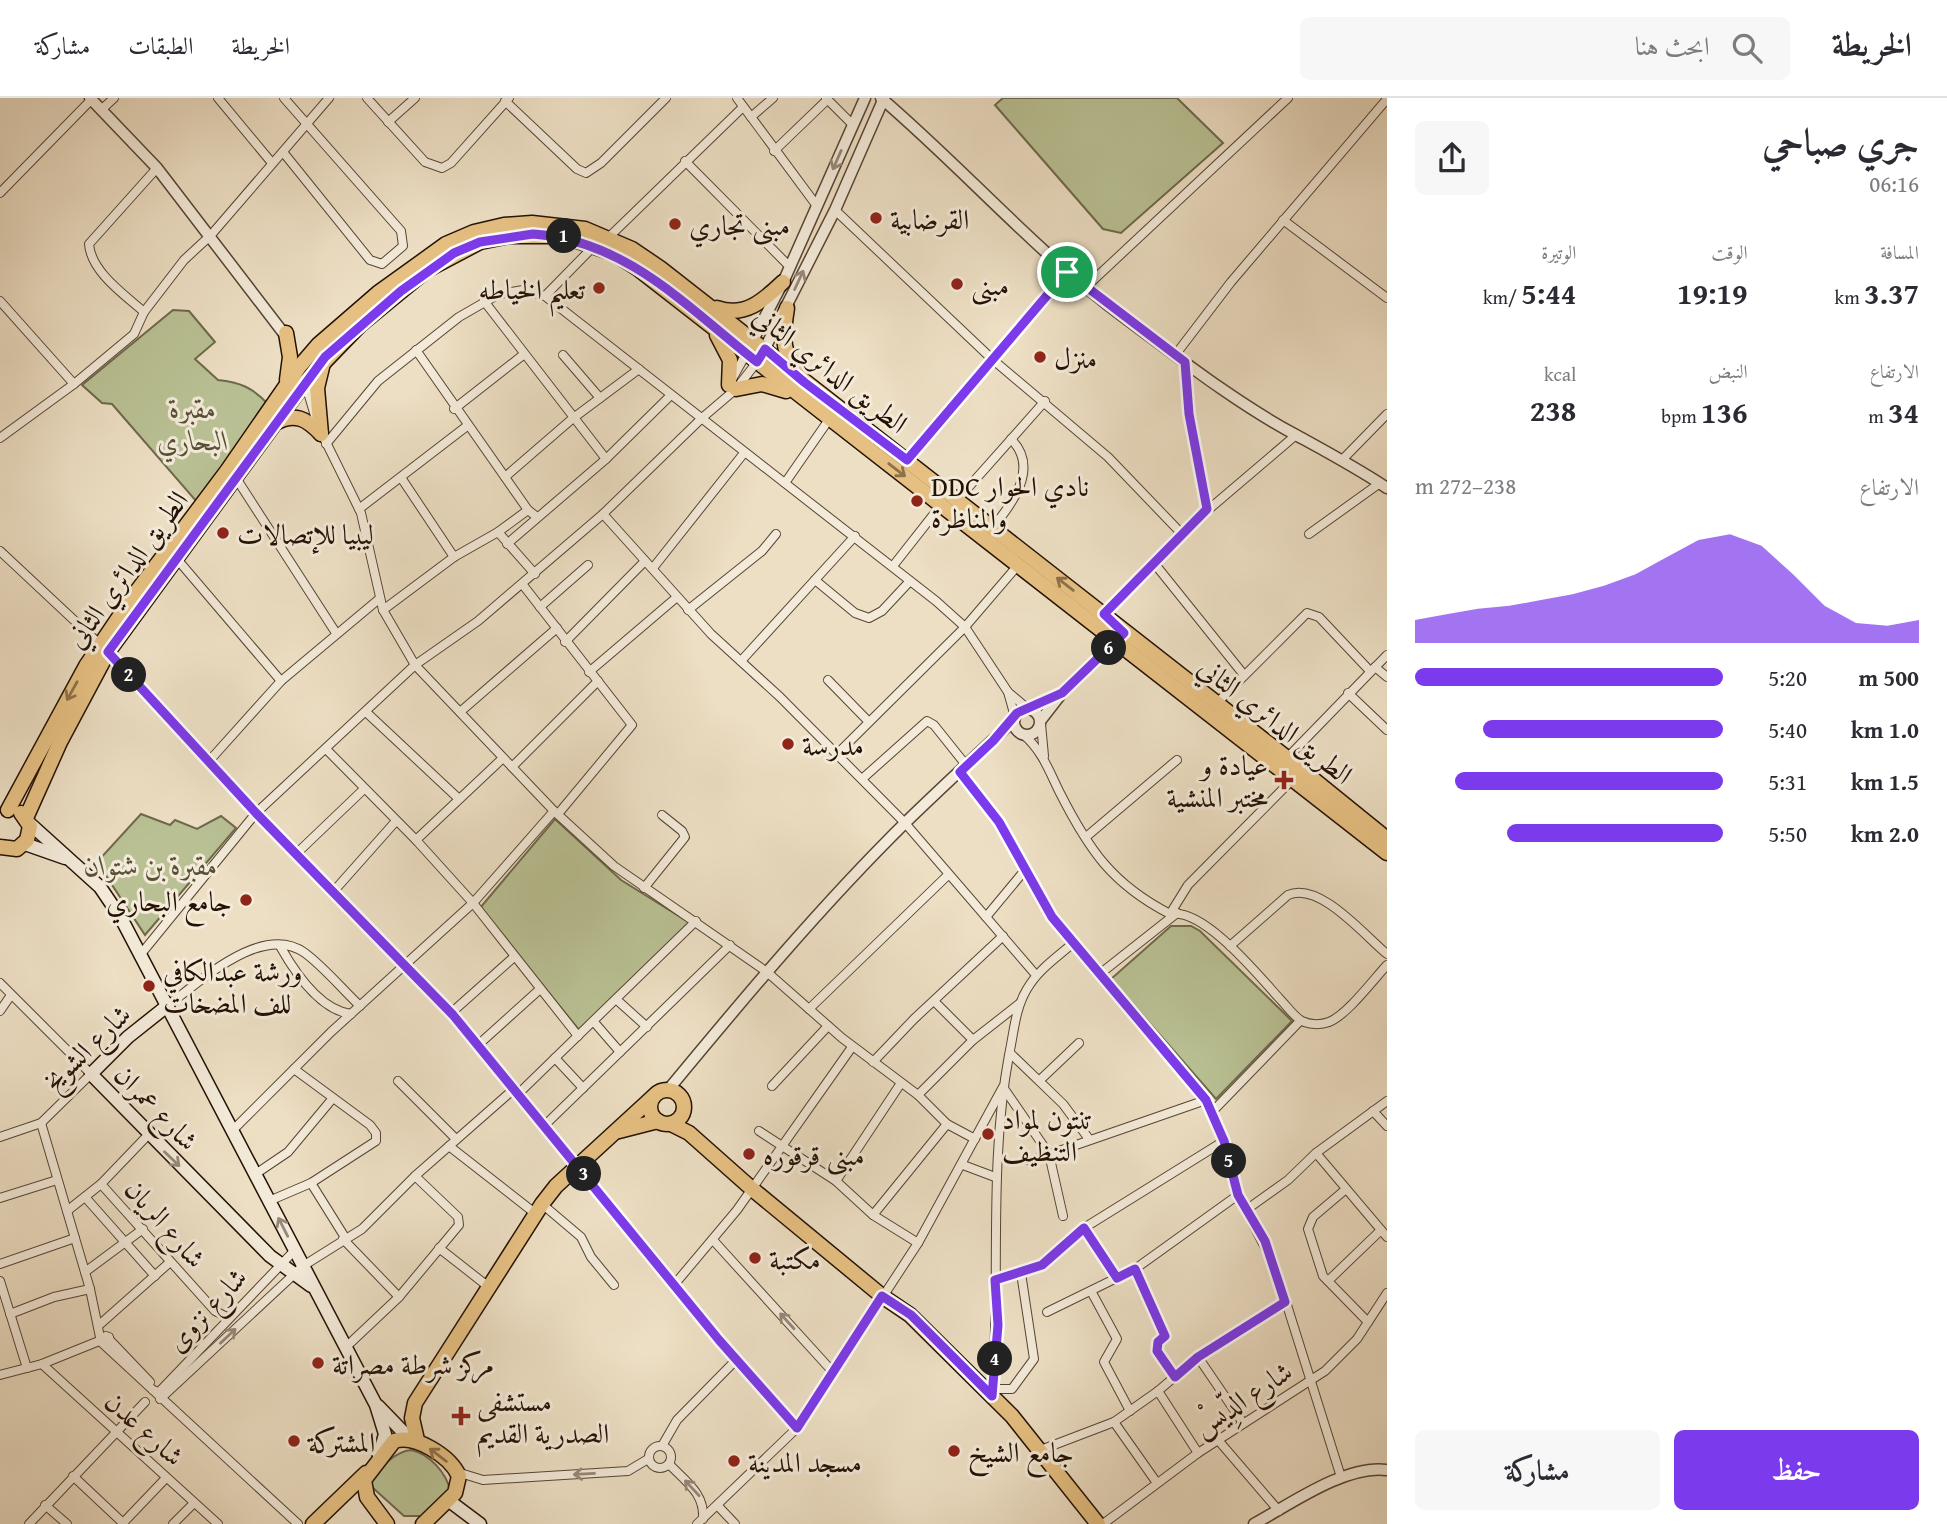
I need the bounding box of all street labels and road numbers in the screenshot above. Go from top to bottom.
street label: الطريق الدائري الثاني [743,295,917,445]
street label: الطريق الدائري الثاني [55,482,200,658]
street label: الطريق الدائري الثاني [1188,646,1362,796]
street label: شارع الشويخ [32,994,143,1103]
street label: شارع عمران [102,1055,209,1162]
street label: شارع الريان [113,1169,216,1279]
street label: شارع نزوى [156,1257,259,1363]
street label: شارع الدِّيسْ [1184,1350,1302,1449]
street label: شارع عدن [93,1381,194,1478]

